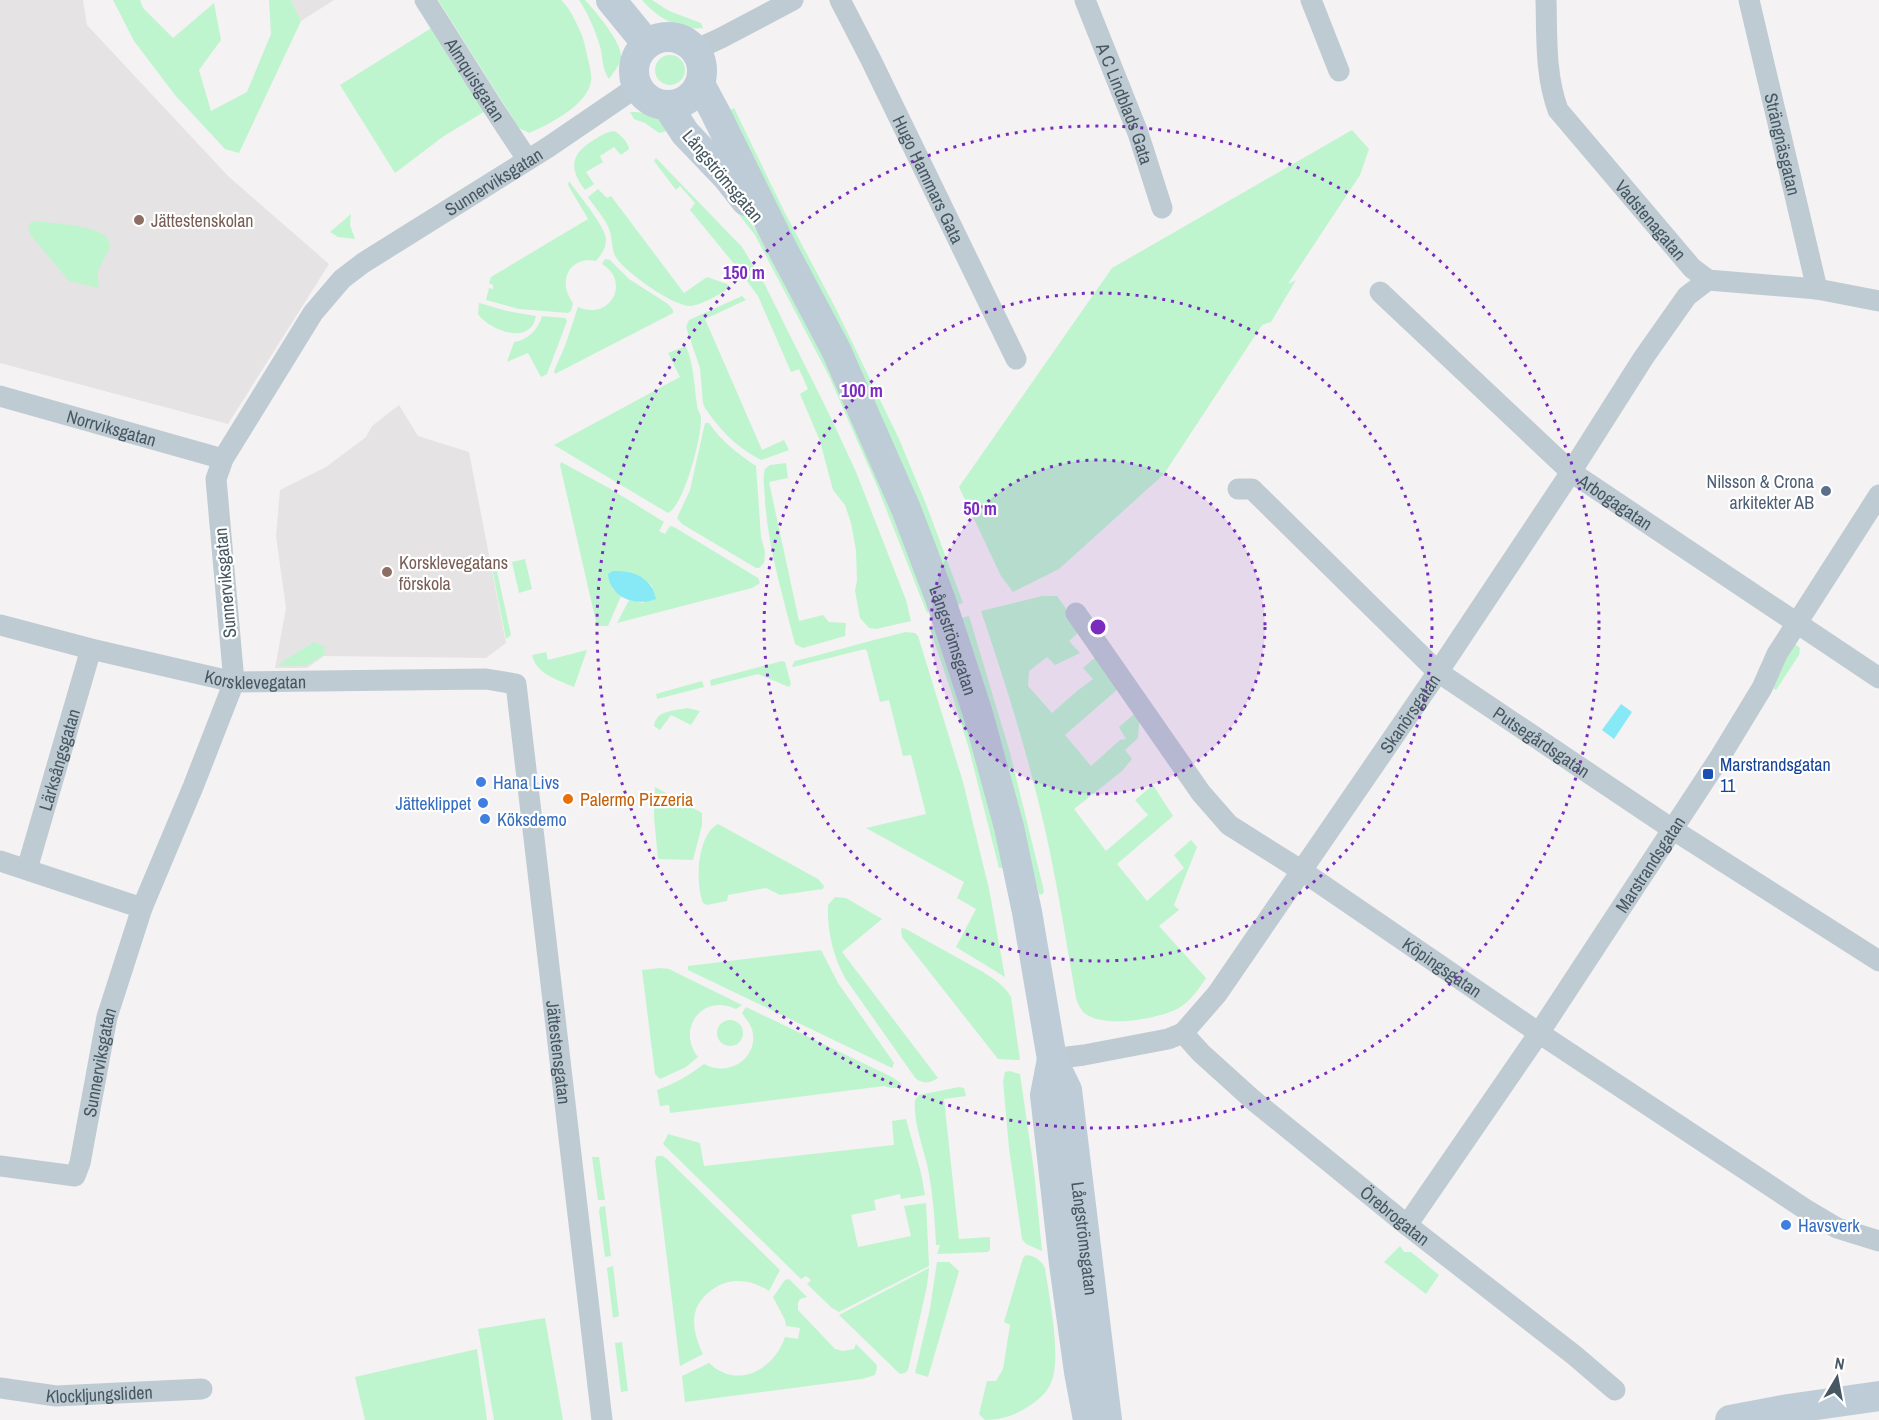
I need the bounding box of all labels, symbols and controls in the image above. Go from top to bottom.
street label: Almquistgatan [439,32,511,126]
street label: A C Lindblads Gata [1090,38,1160,167]
street label: Strängnäsgatan [1759,90,1807,198]
street label: Hugo Hammars Gata [887,111,970,247]
street label: Långströmsgatan [677,124,769,228]
street label: Sunnerviksgatan [440,141,547,221]
street label: Vadstenagatan [1610,174,1692,265]
place label: Jättestenskolan [151,208,254,233]
marker: Jättestenskolan [132,213,146,227]
text: 150 m [723,260,765,285]
text: 100 m [841,378,883,403]
street label: Norrviksgatan [64,403,159,452]
street label: Arbogagatan [1573,467,1658,536]
place label: Nilsson & Crona arkitekter AB [1707,469,1814,515]
marker: Nilsson & Crona arkitekter AB [1819,484,1833,498]
text: 50 m [963,496,997,521]
street label: Sunnerviksgatan [208,527,242,639]
place label: Korsklevegatans förskola [399,550,508,596]
marker: Korsklevegatans förskola [380,565,394,579]
street label: Långströmsgatan [924,582,983,698]
centre of rings [1088,617,1108,637]
street label: Korsklevegatan [202,663,306,694]
street label: Skanörsgatan [1373,669,1446,758]
street label: Putsegårdsgatan [1488,700,1595,783]
street label: Lärksångsgatan [32,706,86,814]
place label: Marstrandsgatan 11 [1720,752,1831,798]
marker: Marstrandsgatan 11 [1701,767,1715,781]
place label: Hana Livs [493,770,559,795]
marker: Hana Livs [474,775,488,789]
place label: Palermo Pizzeria [580,787,693,812]
place label: Jätteklippet [396,791,471,816]
marker: Palermo Pizzeria [561,792,575,806]
marker: Jätteklippet [476,796,490,810]
place label: Köksdemo [497,807,567,832]
street label: Marstrandsgatan [1609,811,1691,917]
marker: Köksdemo [478,812,492,826]
street label: Köpingsgatan [1398,931,1487,1003]
street label: Jättestensgatan [541,999,577,1105]
street label: Sunnerviksgatan [76,1004,122,1119]
street label: Örebrogatan [1355,1179,1435,1251]
street label: Långströmsgatan [1066,1180,1104,1297]
place label: Havsverk [1798,1213,1860,1238]
marker: Havsverk [1779,1218,1793,1232]
north arrow [1807,1348,1867,1408]
text: N [1833,1352,1846,1375]
street label: Klockljungsliden [44,1379,153,1408]

